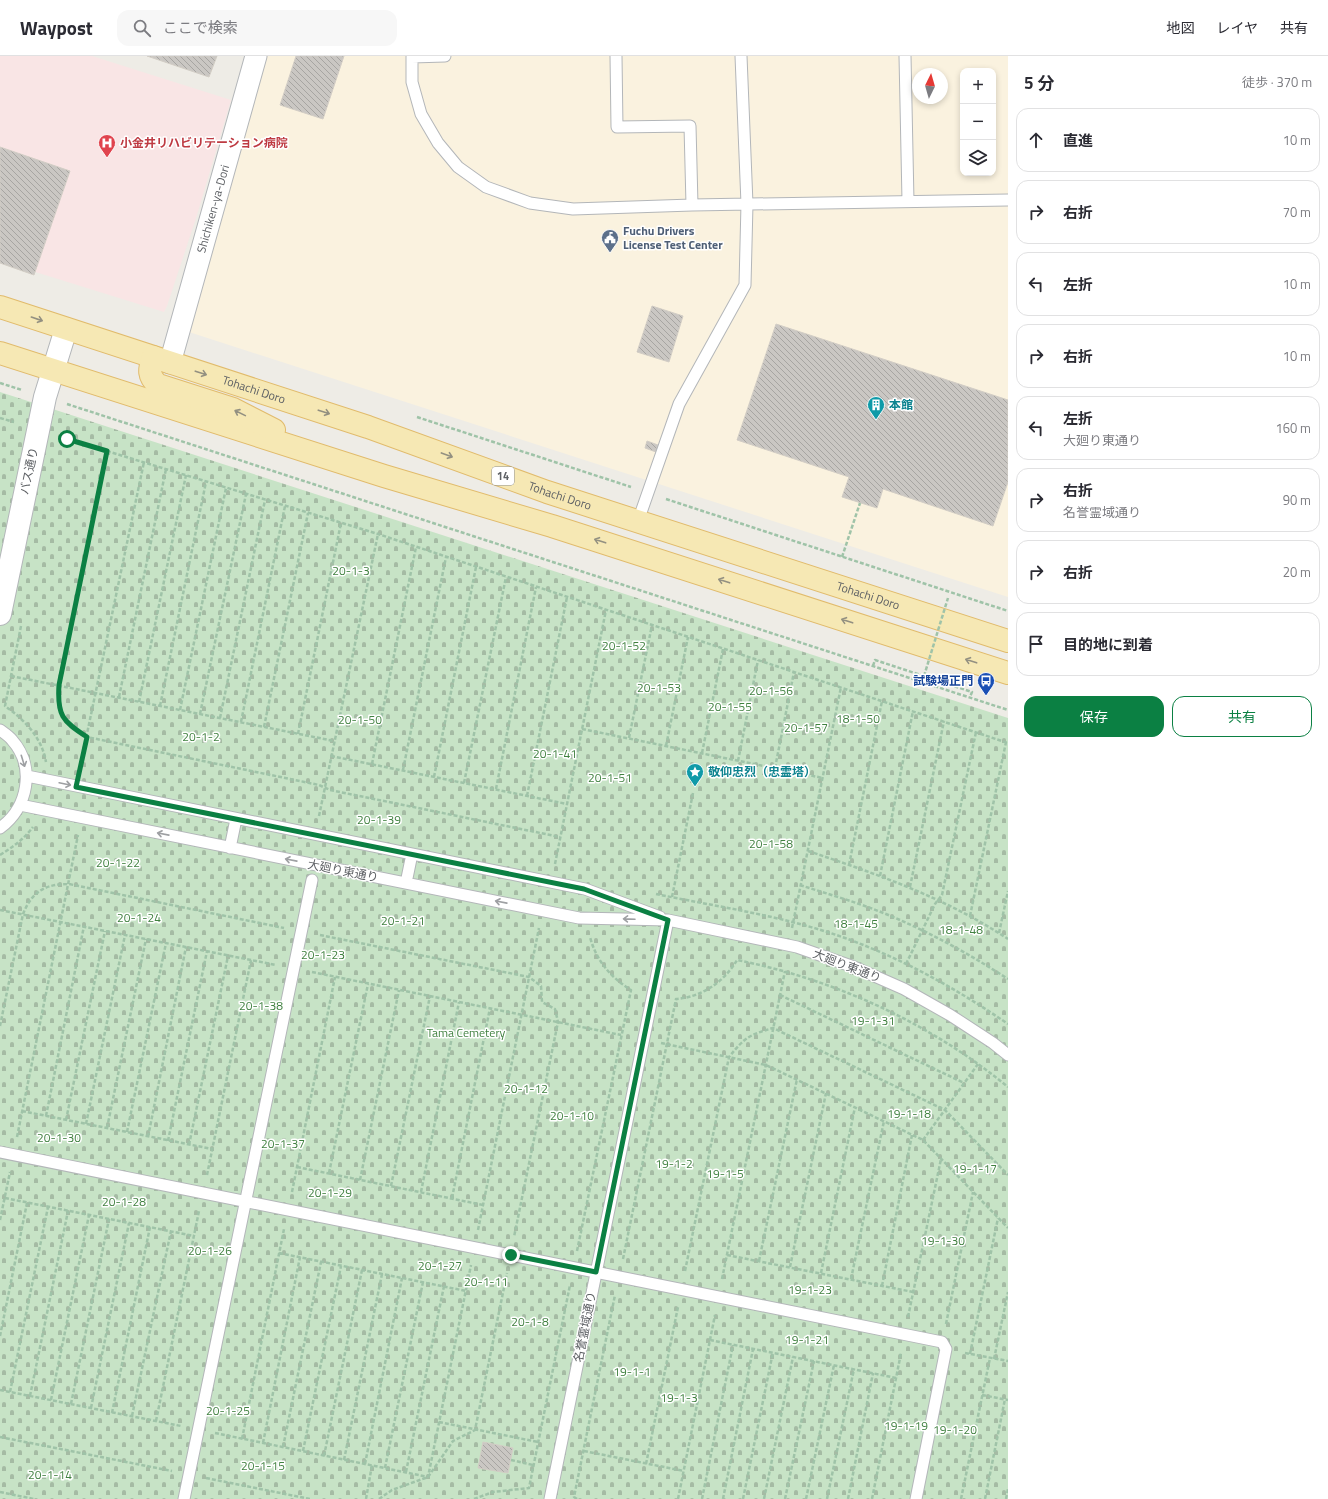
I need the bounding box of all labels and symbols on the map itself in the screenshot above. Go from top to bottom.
north arrow [912,68,948,104]
hospital icon: 小金井リハビリテーション病院 [97,133,117,158]
place label: 小金井リハビリテーション病院 [120,133,288,152]
street label: Shichiken-ya-Dori [191,162,234,255]
place label: Fuchu Drivers License Test Center [623,221,723,254]
public building icon: Fuchu Drivers License Test Center [600,228,620,253]
one-way arrow [31,316,43,324]
one-way arrow [194,369,206,377]
street label: Tohachi Doro [220,370,288,408]
building icon: 本館 [866,395,886,420]
place label: 本館 [889,395,913,414]
one-way arrow [234,409,246,416]
one-way arrow [318,409,330,417]
route start [58,430,76,448]
street label: バス通り [14,445,43,496]
one-way arrow [441,452,453,460]
road number: 14 [492,467,514,485]
street label: Tohachi Doro [526,476,594,515]
one-way arrow [594,537,607,544]
park label: 20-1-3 [332,561,370,580]
street label: Tohachi Doro [834,576,902,614]
one-way arrow [717,577,730,584]
one-way arrow [841,617,854,624]
park label: 20-1-52 [602,636,646,655]
one-way arrow [965,657,978,664]
place label: 試験場正門 [913,671,973,690]
bus stop icon: 試験場正門 [976,671,996,696]
park label: 20-1-53 [637,678,681,697]
park label: 20-1-56 [749,681,793,700]
park label: 20-1-55 [708,697,752,716]
park label: 18-1-50 [836,709,880,728]
park label: 20-1-50 [338,710,382,729]
park label: 20-1-57 [784,718,828,737]
park label: 20-1-2 [182,727,220,746]
park label: 20-1-41 [533,744,577,763]
one-way arrow [20,754,27,767]
place icon: 敬仰忠烈（忠霊塔） [685,762,705,787]
place label: 敬仰忠烈（忠霊塔） [708,762,816,781]
park label: 20-1-51 [588,768,632,787]
one-way arrow [58,781,71,789]
park label: 20-1-39 [357,810,401,829]
one-way arrow [157,830,170,838]
park label: 20-1-58 [749,834,793,853]
park label: 20-1-22 [96,853,140,872]
street label: 大廻り東通り [306,854,380,887]
one-way arrow [285,856,298,864]
one-way arrow [494,898,507,906]
park label: 20-1-24 [117,908,161,927]
park label: 20-1-21 [381,911,425,930]
park label: 18-1-45 [834,914,878,933]
one-way arrow [623,916,636,923]
park label: 18-1-48 [939,920,983,939]
street label: 大廻り東通り [810,944,884,987]
park label: 20-1-23 [301,945,345,964]
park label: 20-1-38 [239,996,283,1015]
park label: 19-1-31 [851,1011,895,1030]
park label: Tama Cemetery [427,1023,506,1042]
park label: 20-1-12 [504,1079,548,1098]
park label: 19-1-18 [887,1104,931,1123]
park label: 20-1-10 [550,1106,594,1125]
park label: 20-1-30 [37,1128,81,1147]
park label: 20-1-37 [261,1134,305,1153]
park label: 19-1-2 [655,1154,693,1173]
park label: 19-1-17 [953,1159,997,1178]
park label: 19-1-5 [706,1164,744,1183]
park label: 20-1-29 [308,1183,352,1202]
park label: 20-1-28 [102,1192,146,1211]
park label: 19-1-30 [921,1231,965,1250]
park label: 20-1-26 [188,1241,232,1260]
route end [502,1246,520,1264]
park label: 20-1-27 [418,1256,462,1275]
park label: 20-1-11 [464,1272,508,1291]
park label: 19-1-23 [788,1280,832,1299]
street label: 名誉霊域通り [568,1290,601,1364]
park label: 20-1-8 [511,1312,549,1331]
park label: 19-1-21 [785,1330,829,1349]
park label: 19-1-1 [613,1362,651,1381]
park label: 19-1-3 [660,1388,698,1407]
park label: 20-1-25 [206,1401,250,1420]
park label: 19-1-19 [884,1416,928,1435]
park label: 19-1-20 [933,1420,977,1439]
park label: 20-1-15 [241,1456,285,1475]
park label: 20-1-14 [28,1465,72,1484]

